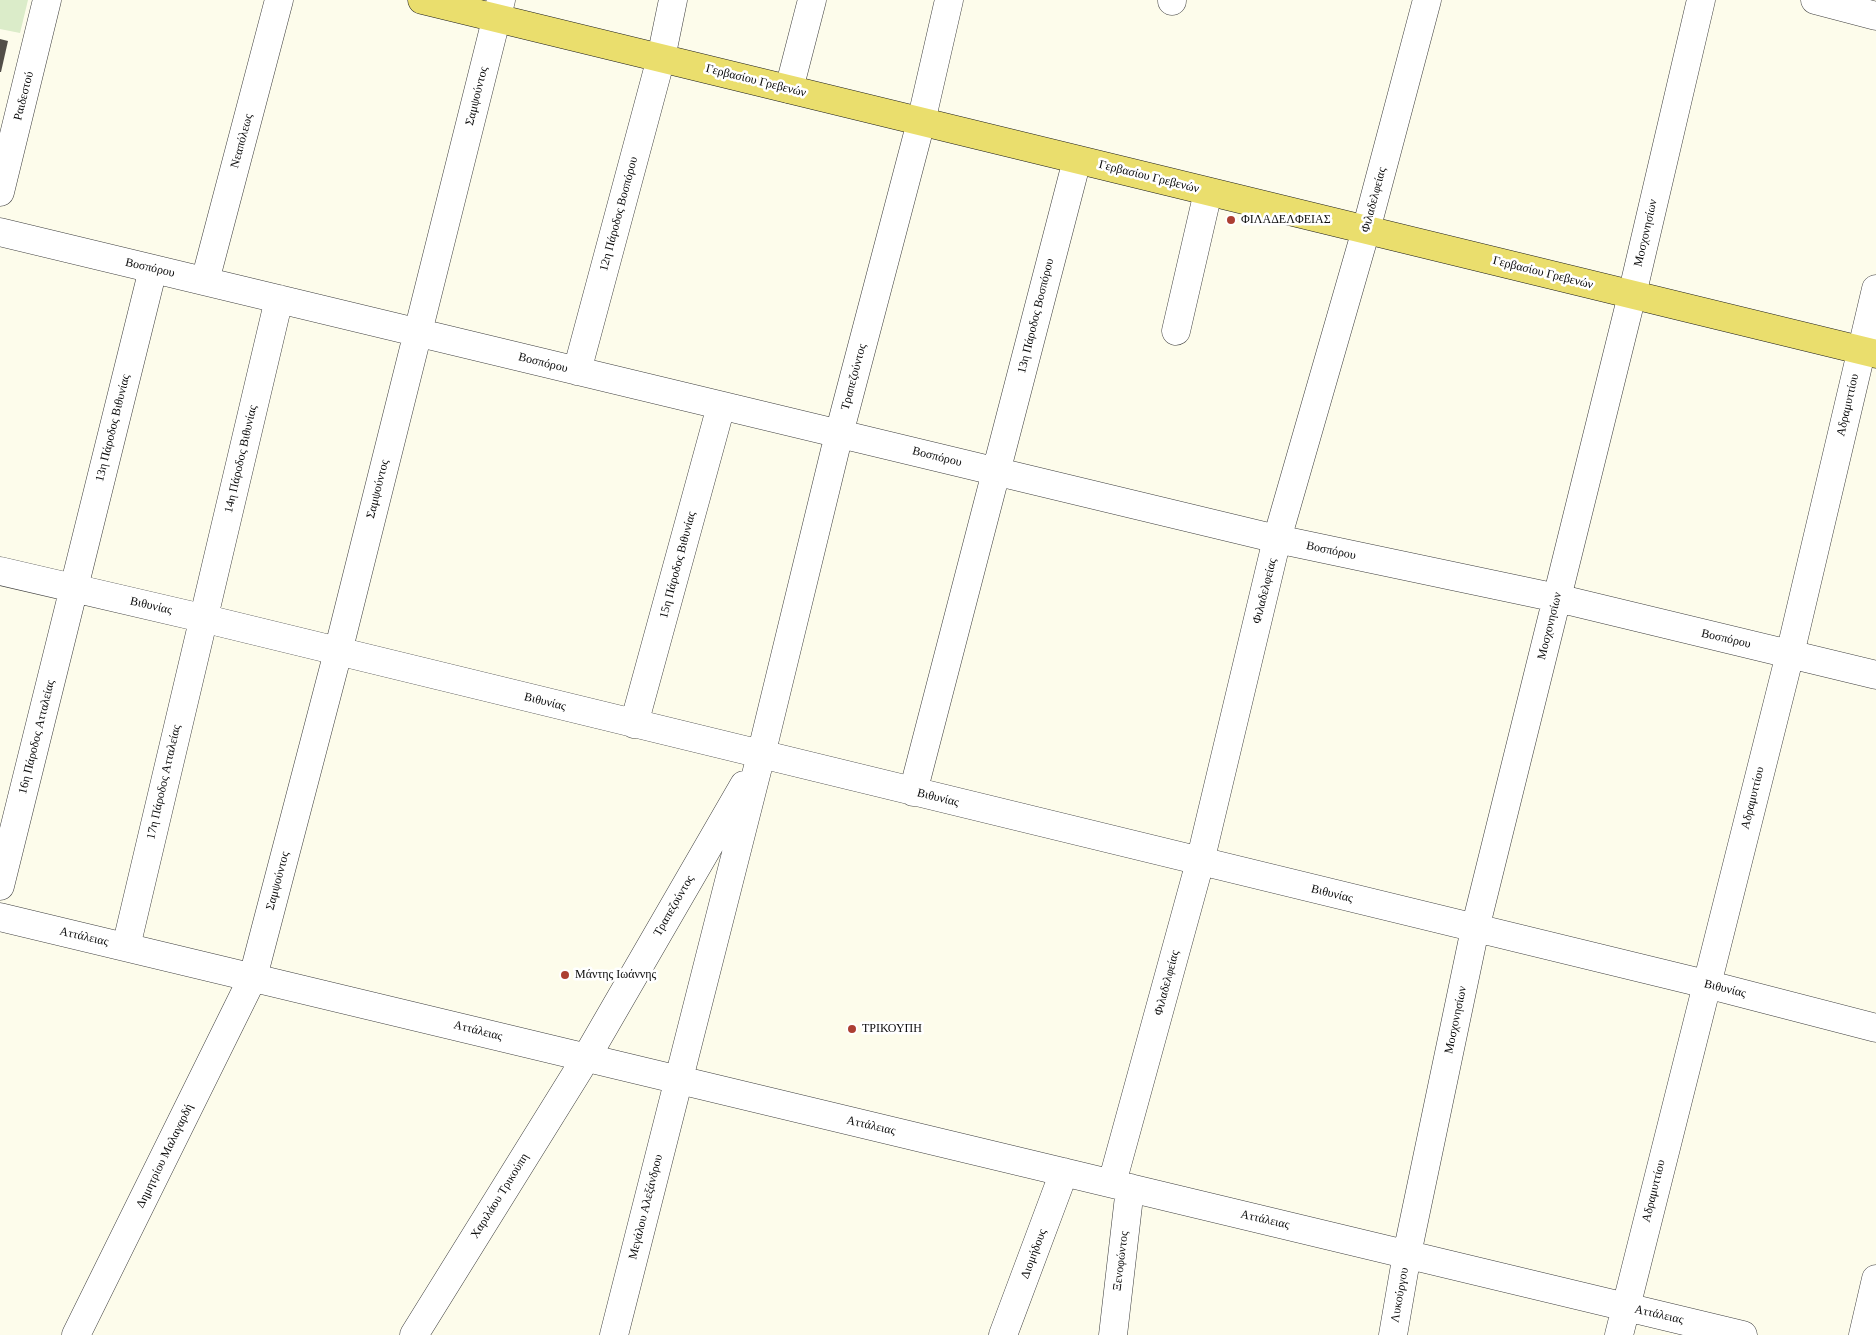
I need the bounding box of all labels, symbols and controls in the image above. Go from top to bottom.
street label: Γερβασίου Γρεβενών [704,62,808,100]
street label: Σαμψούντος [463,65,491,127]
street label: Ραιδεστού [11,70,37,122]
street label: Νεαπόλεως [228,112,256,170]
street label: 12η Πάροδος Βοσπόρου [597,155,641,273]
street label: Γερβασίου Γρεβενών [1097,158,1201,196]
street label: Φιλαδελφείας [1358,166,1390,234]
street label: Μοσχονησίων [1631,198,1661,268]
place label: ΦΙΛΑΔΕΛΦΕΙΑΣ [1241,213,1331,227]
marker: ΦΙΛΑΔΕΛΦΕΙΑΣ [1225,214,1237,226]
street label: Γερβασίου Γρεβενών [1491,254,1595,292]
street label: Βοσπόρου [124,255,176,281]
street label: 13η Πάροδος Βοσπόρου [1015,257,1057,375]
street label: Τραπεζούντος [838,342,870,412]
street label: Βοσπόρου [517,350,569,376]
street label: Αδραμυττίου [1834,372,1862,438]
street label: 13η Πάροδος Βιθυνίας [93,373,133,483]
street label: 14η Πάροδος Βιθυνίας [222,404,260,514]
street label: Βοσπόρου [911,444,963,470]
street label: Σαμψούντος [364,458,392,520]
street label: 15η Πάροδος Βιθυνίας [657,510,699,620]
street label: Βοσπόρου [1305,539,1357,563]
street label: Φιλαδελφείας [1250,557,1280,625]
street label: Μοσχονησίων [1535,591,1565,661]
street label: Βιθυνίας [129,594,173,618]
street label: Βοσπόρου [1700,626,1752,652]
street label: 16η Πάροδος Ατταλείας [16,678,58,796]
street label: Βιθυνίας [523,690,567,714]
street label: 17η Πάροδος Ατταλείας [144,723,184,841]
street label: Αδραμυττίου [1738,765,1768,831]
street label: Βιθυνίας [916,786,960,810]
street label: Σαμψούντος [263,850,293,912]
street label: Τραπεζούντος [651,873,697,939]
street label: Βιθυνίας [1310,882,1354,906]
street label: Αττάλειας [58,924,110,950]
street label: Φιλαδελφείας [1151,949,1183,1017]
place label: Μάντης Ιωάννης [575,968,656,982]
marker: Μάντης Ιωάννης [559,969,571,981]
street label: Βιθυνίας [1703,977,1747,1001]
street label: Μοσχονησίων [1442,985,1470,1055]
street label: Αττάλειας [452,1018,504,1044]
place label: ΤΡΙΚΟΥΠΗ [862,1022,922,1036]
marker: ΤΡΙΚΟΥΠΗ [846,1023,858,1035]
street label: Δημητρίου Μαλαγαρδή [133,1101,197,1211]
street label: Αττάλειας [845,1113,897,1139]
street label: Χαριλάου Τρικούπη [468,1151,532,1241]
street label: Μεγάλου Αλεξάνδρου [626,1153,666,1261]
street label: Αδραμυττίου [1639,1158,1669,1224]
street label: Αττάλειας [1239,1207,1291,1233]
street label: Διομήδους [1018,1227,1050,1281]
street label: Ξενοφώντος [1110,1230,1132,1292]
street label: Λυκούργου [1388,1266,1412,1324]
street label: Αττάλειας [1633,1302,1685,1328]

